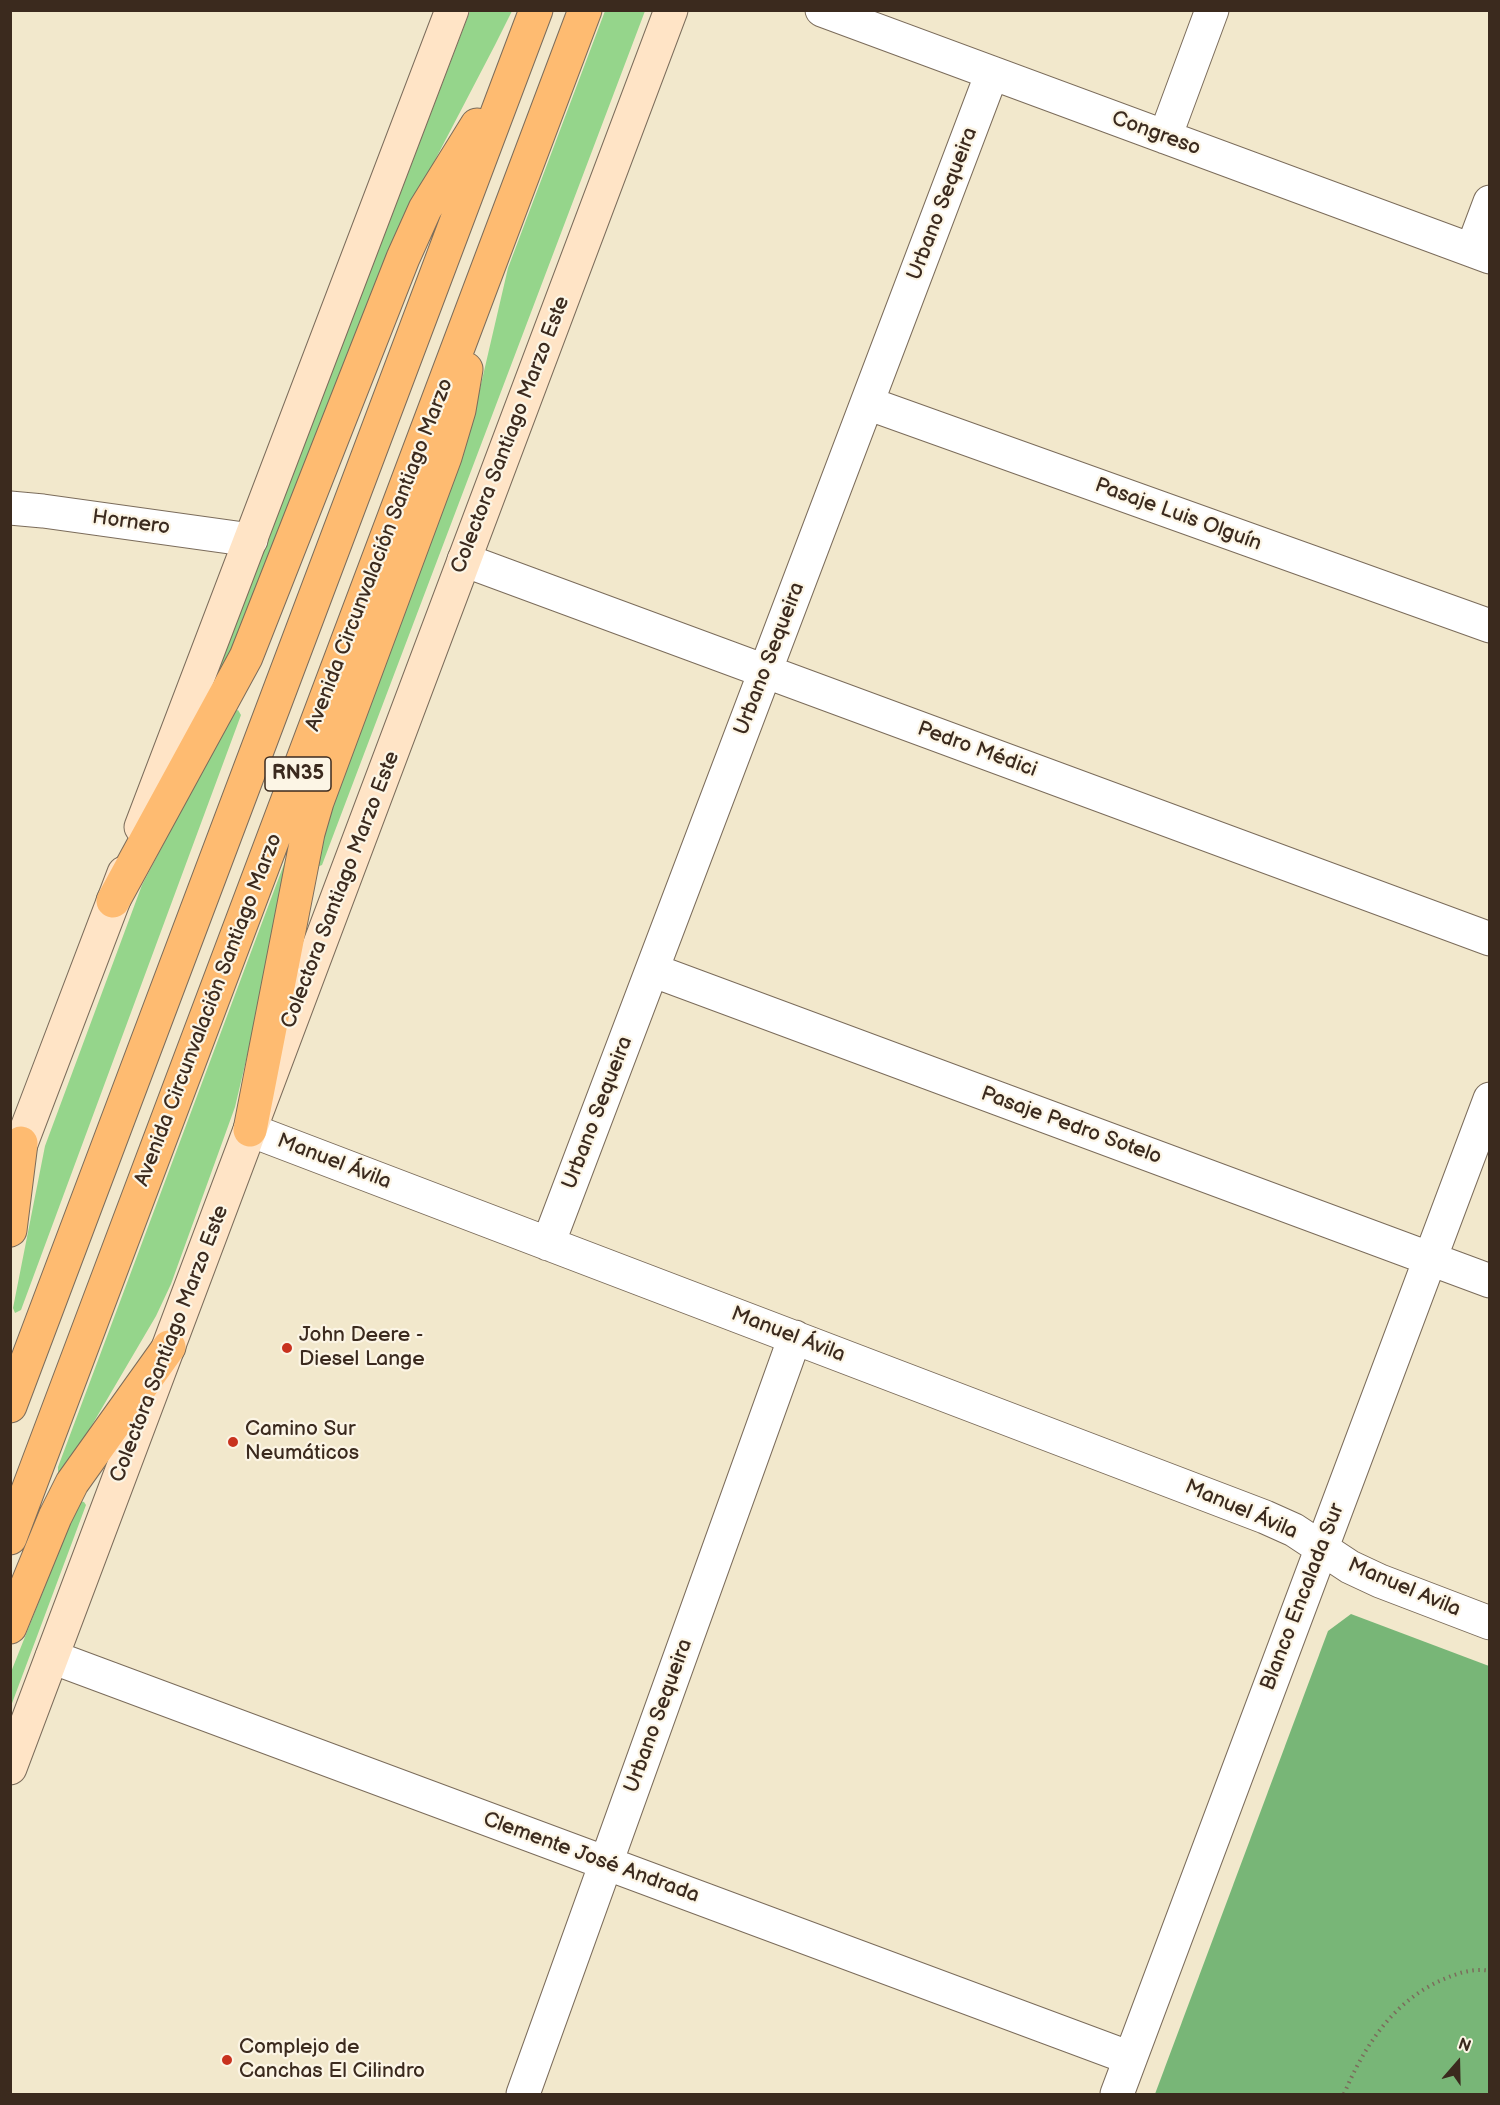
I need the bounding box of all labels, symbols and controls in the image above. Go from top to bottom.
street label: Congreso [1108,106,1204,162]
street label: Urbano Sequeira [902,124,984,284]
street label: Colectora Santiago Marzo Este [446,293,576,577]
street label: Avenida Circunvalación Santiago Marzo [301,375,459,735]
street label: Pasaje Luis Olguín [1091,473,1265,557]
street label: Hornero [91,505,171,541]
street label: Urbano Sequeira [729,579,811,739]
street label: Pedro Médici [914,717,1040,783]
street label: Colectora Santiago Marzo Este [276,748,406,1032]
road number: RN35 [265,757,331,791]
street label: Avenida Circunvalación Santiago Marzo [130,830,288,1190]
street label: Urbano Sequeira [557,1033,639,1193]
street label: Pasaje Pedro Sotelo [977,1082,1165,1170]
street label: Manuel Ávila [273,1129,395,1195]
street label: Colectora Santiago Marzo Este [105,1202,235,1486]
street label: Manuel Ávila [727,1302,849,1368]
place label: John Deere - Diesel Lange [299,1323,425,1373]
marker: John Deere - Diesel Lange [280,1341,294,1355]
place label: Camino Sur Neumáticos [245,1417,359,1467]
marker: Camino Sur Neumáticos [226,1435,240,1449]
street label: Manuel Ávila [1181,1475,1301,1545]
street label: Blanco Encalada Sur [1256,1500,1350,1694]
street label: Manuel Avila [1344,1553,1464,1623]
street label: Urbano Sequeira [620,1636,698,1796]
street label: Clemente José Andrada [479,1807,703,1909]
north arrow [1428,2033,1488,2093]
place label: Complejo de Canchas El Cilindro [239,2035,425,2085]
text: N [1455,2035,1473,2057]
marker: Complejo de Canchas El Cilindro [220,2053,234,2067]

